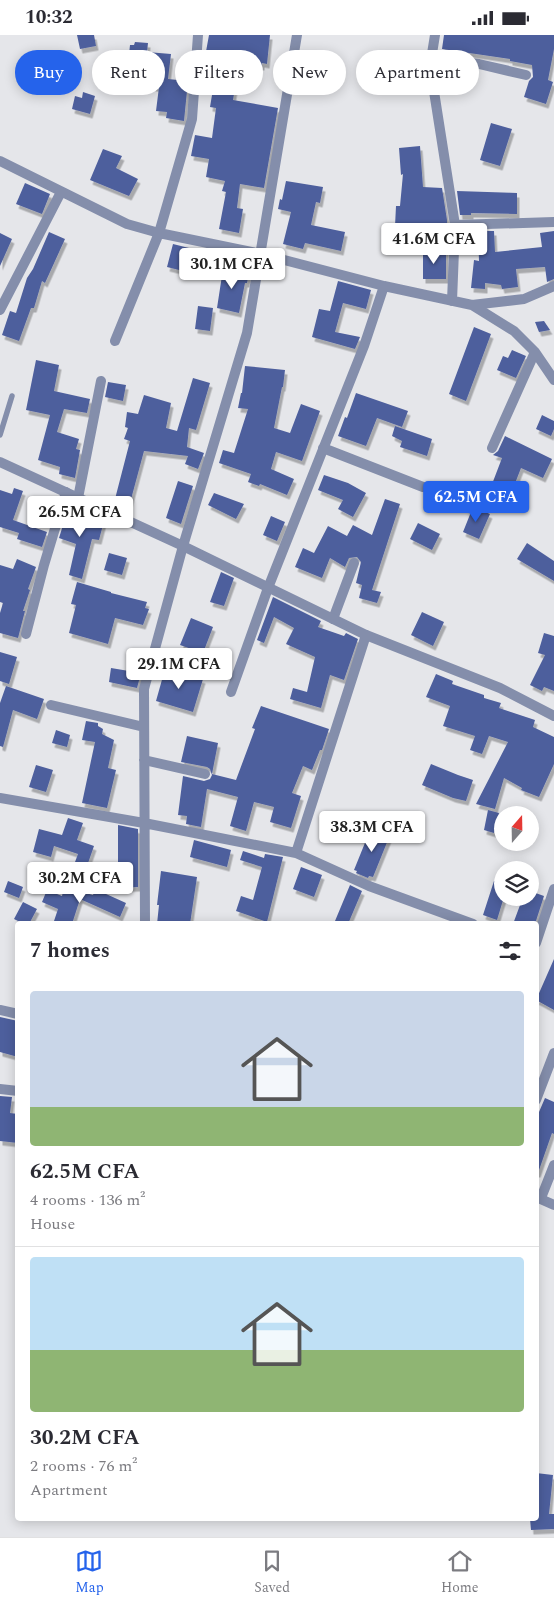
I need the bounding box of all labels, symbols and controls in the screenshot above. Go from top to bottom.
text: 10:32 [25,3,73,32]
chip: Buy [15,50,82,95]
chip: Rent [92,50,165,95]
chip: Filters [175,50,263,95]
chip: New [273,50,346,95]
chip: Apartment [356,50,479,95]
pin: 41.6M CFA [377,223,491,265]
text: 41.6M CFA [392,227,476,251]
pin: 30.1M CFA [175,247,289,290]
text: 30.1M CFA [190,252,274,276]
pin: 62.5M CFA [419,481,533,523]
text: 62.5M CFA [434,485,518,509]
pin: 26.5M CFA [23,495,137,538]
text: 26.5M CFA [38,500,122,524]
pin: 29.1M CFA [122,647,236,690]
text: 29.1M CFA [137,652,221,676]
north arrow [494,806,539,851]
map controls [494,806,539,906]
pin: 38.3M CFA [315,811,429,853]
text: 38.3M CFA [330,815,414,839]
pin: 30.2M CFA [23,861,137,904]
button: layers [494,861,539,906]
text: 30.2M CFA [38,866,122,890]
text: 7 homes [30,935,110,967]
icon: filters [496,937,524,965]
icon: home [232,1024,322,1114]
text: 62.5M CFA [30,1156,140,1188]
text: 4 rooms · 136 m² [30,1188,145,1212]
text: House [30,1212,75,1236]
icon: home [232,1289,322,1379]
text: 30.2M CFA [30,1422,140,1454]
text: 2 rooms · 76 m² [30,1454,137,1478]
text: Apartment [30,1478,108,1502]
tab: Map [75,1547,104,1598]
tab: Saved [254,1547,290,1598]
tab: Home [441,1547,479,1598]

